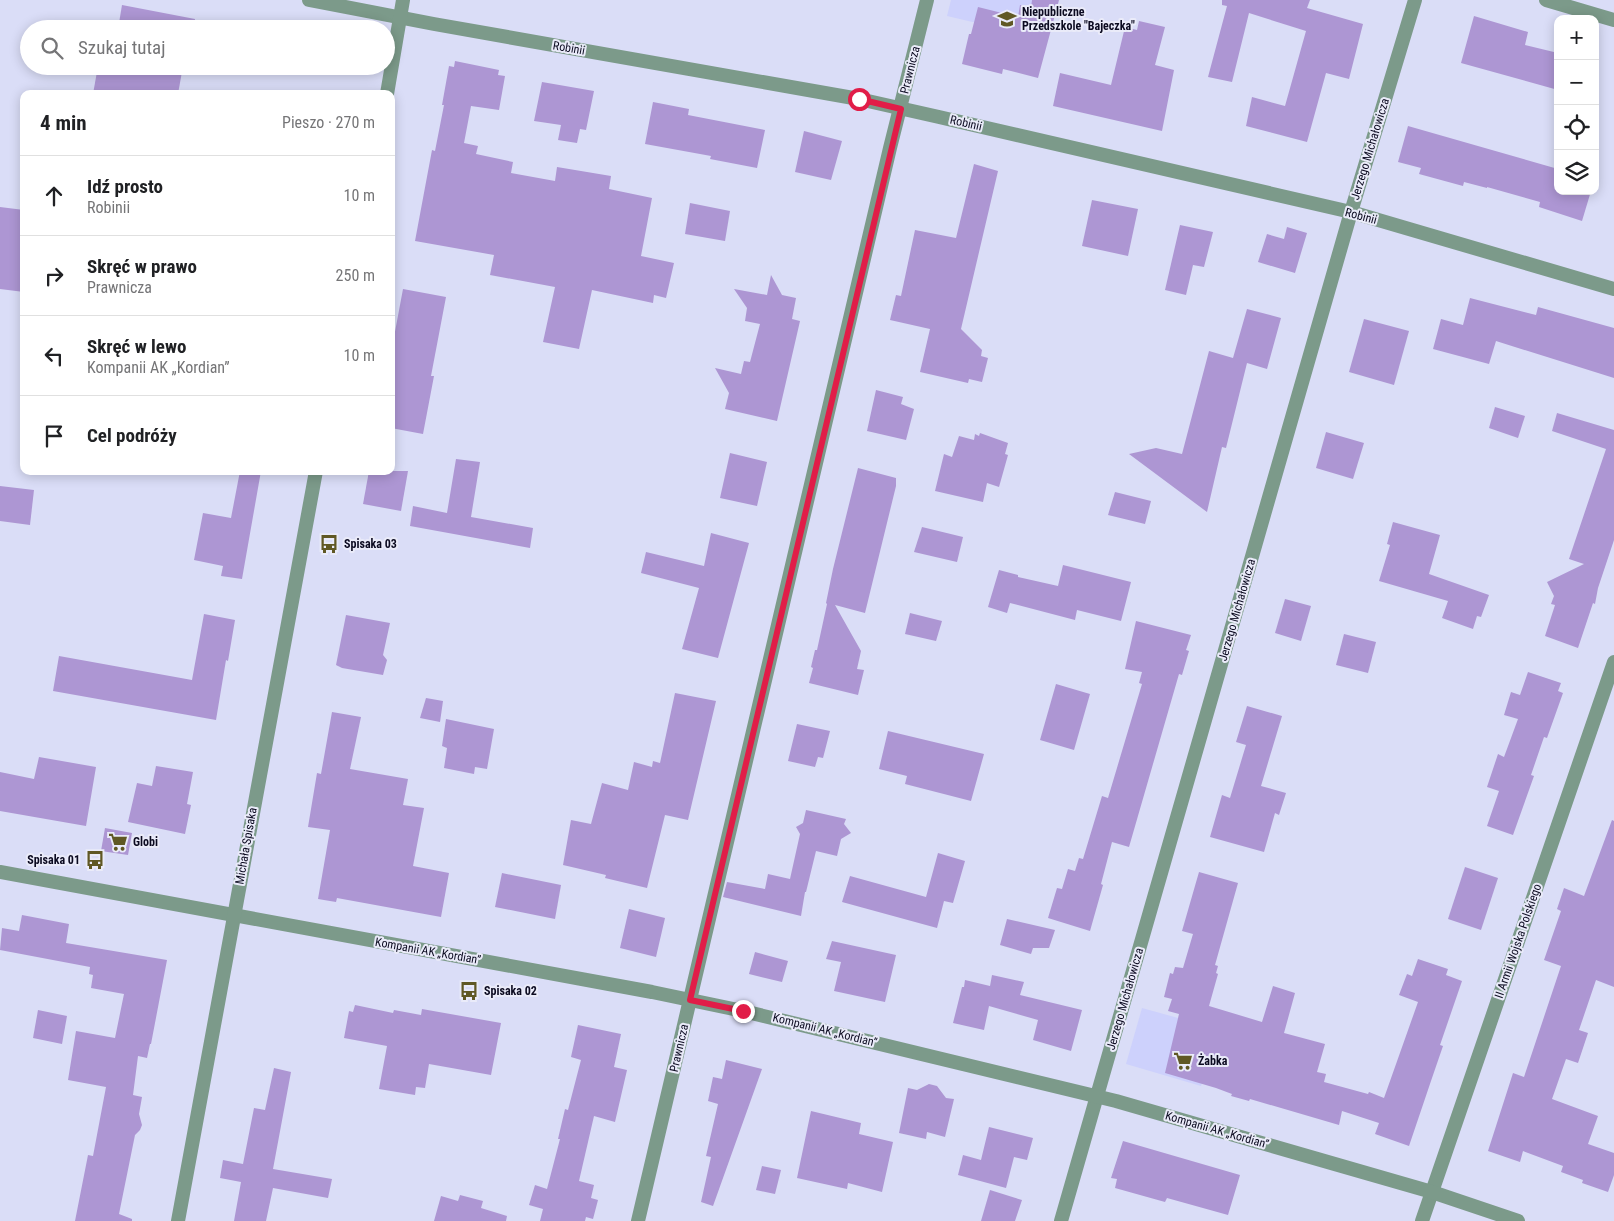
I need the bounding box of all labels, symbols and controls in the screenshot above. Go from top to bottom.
place label: Niepubliczne Przedszkole "Bajeczka" [1022,5,1135,33]
school or university icon: Niepubliczne Przedszkole "Bajeczka" [996,8,1018,30]
map controls [1554,15,1599,195]
button: + [1554,15,1599,60]
search box [20,20,395,75]
icon: search [38,34,66,62]
text: Szukaj tutaj [78,36,165,59]
street label: Robinii [552,38,586,58]
street label: Prawnicza [897,44,923,95]
button: − [1554,60,1599,105]
route start [848,88,871,111]
street label: Jerzego Michałowicza [1348,96,1392,202]
button: locate [1554,105,1599,150]
text: 4 min [40,111,87,135]
text: Pieszo · 270 m [282,113,375,132]
street label: Robinii [949,113,983,133]
button: layers [1554,150,1599,195]
text: Idź prosto [87,175,163,198]
icon: ahead [40,182,68,210]
text: 10 m [343,186,375,205]
text: Robinii [87,198,130,217]
street label: Robinii [1344,205,1378,227]
text: Skręć w prawo [87,255,197,278]
icon: right [40,262,68,290]
text: 250 m [336,266,375,285]
text: Prawnicza [87,278,152,297]
text: Skręć w lewo [87,335,186,358]
icon: left [40,342,68,370]
text: 10 m [343,346,375,365]
text: Kompanii AK „Kordian” [87,358,230,377]
icon: arrive [40,422,68,450]
text: Cel podróży [87,424,177,447]
bus stop icon: Spisaka 03 [318,533,340,555]
place label: Spisaka 03 [344,537,397,551]
street label: Jerzego Michałowicza [1216,557,1258,663]
street label: Michała Spisaka [232,806,260,885]
supermarket icon: Globi [107,831,129,853]
place label: Globi [133,835,158,849]
bus stop icon: Spisaka 01 [84,849,106,871]
place label: Spisaka 01 [27,853,80,867]
street label: II Armii Wojska Polskiego [1492,882,1544,1000]
street label: Kompanii AK „Kordian” [374,935,482,967]
street label: Jerzego Michałowicza [1104,946,1146,1052]
bus stop icon: Spisaka 02 [458,980,480,1002]
place label: Spisaka 02 [484,984,537,998]
route end [732,1000,755,1023]
street label: Kompanii AK „Kordian” [771,1010,879,1050]
street label: Prawnicza [667,1022,691,1073]
supermarket icon: Żabka [1172,1050,1194,1072]
place label: Żabka [1198,1053,1228,1068]
street label: Kompanii AK „Kordian” [1164,1109,1270,1151]

